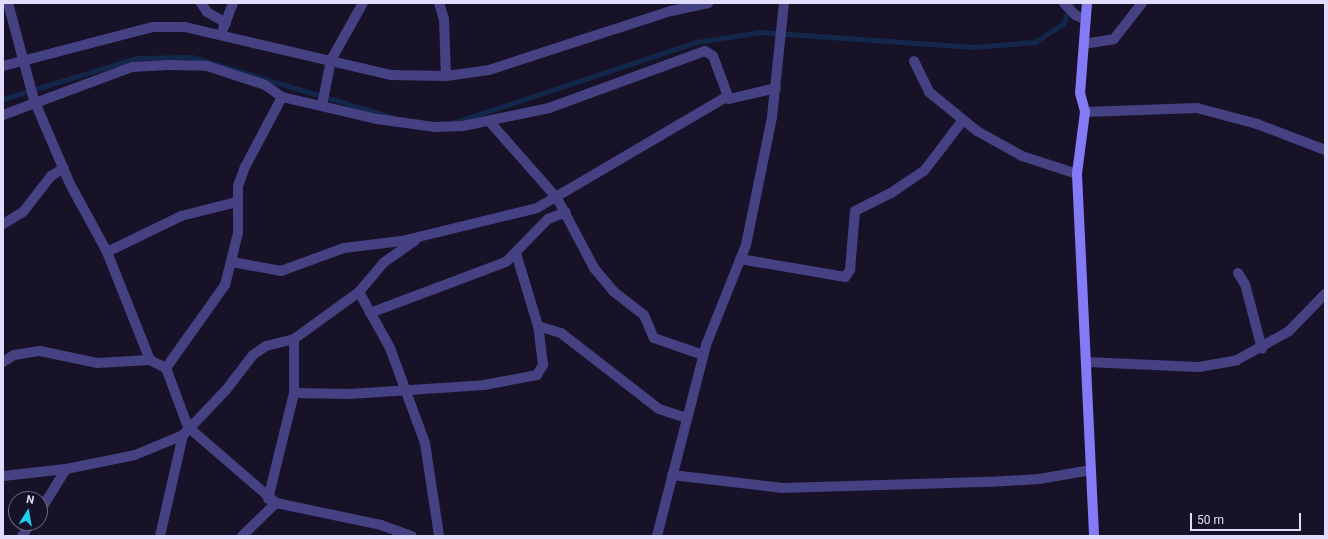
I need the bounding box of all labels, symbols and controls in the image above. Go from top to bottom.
north arrow [8,491,48,531]
text: N [25,493,35,507]
scale bar [1192,505,1303,531]
text: 50 m [1197,513,1224,527]

